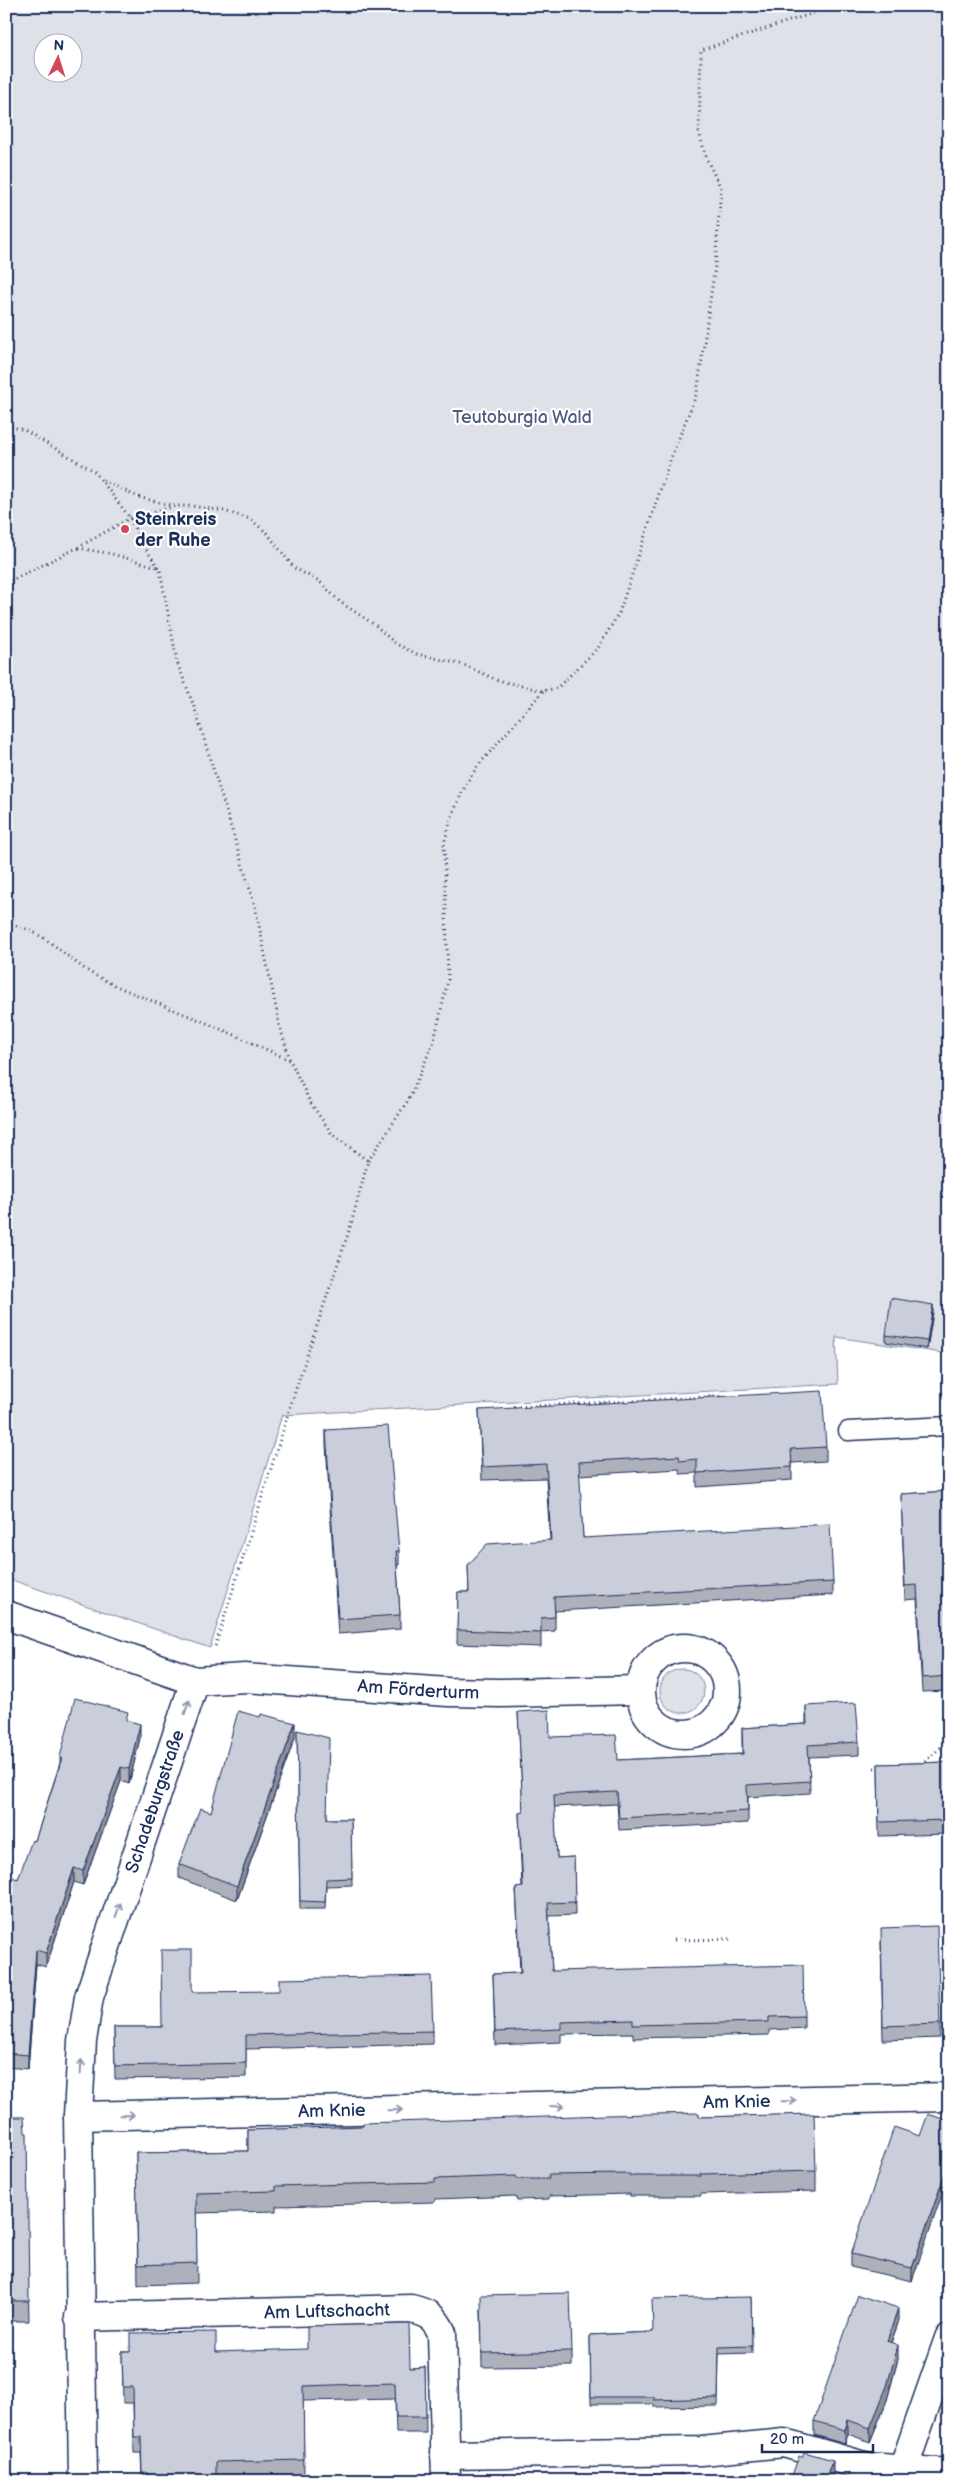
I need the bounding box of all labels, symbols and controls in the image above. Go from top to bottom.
north arrow [32,32,82,82]
text: N [53,37,65,54]
park label: Teutoburgia Wald [452,407,592,428]
place label: Steinkreis der Ruhe [135,509,216,551]
marker: Steinkreis der Ruhe [119,523,131,535]
street label: Am Förderturm [357,1675,479,1703]
one-way arrow [183,1699,192,1715]
street label: Schadeburgstraße [121,1727,188,1876]
one-way arrow [114,1903,124,1919]
one-way arrow [76,2060,85,2076]
street label: Am Knie [703,2090,771,2113]
one-way arrow [781,2096,797,2106]
street label: Am Knie [298,2099,366,2122]
one-way arrow [548,2101,565,2111]
one-way arrow [386,2105,402,2115]
one-way arrow [118,2110,135,2120]
street label: Am Luftschacht [264,2299,391,2323]
scale bar [762,2422,874,2454]
text: 20 m [770,2430,804,2449]

